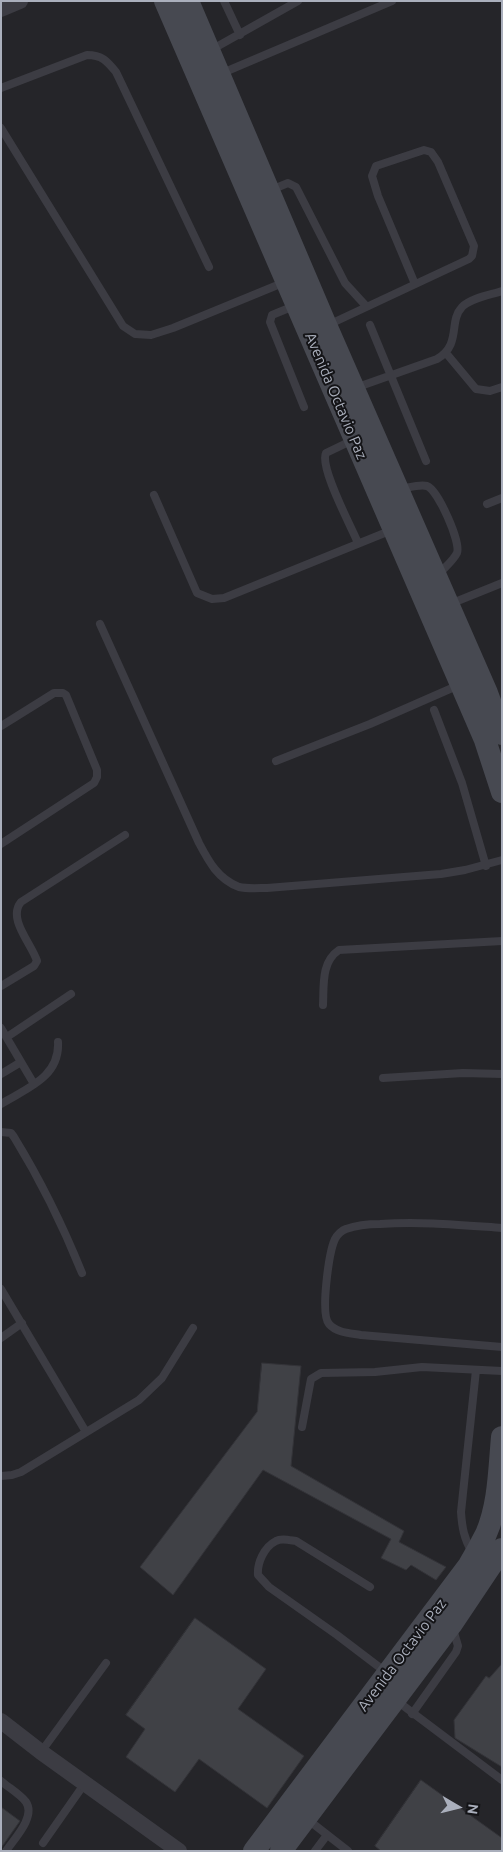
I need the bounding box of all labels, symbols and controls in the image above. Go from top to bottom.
street label: Avenida Octavio Paz [301,330,371,462]
street label: Avenida Octavio Paz [354,1595,450,1715]
north arrow [433,1782,483,1832]
text: N [464,1803,482,1815]

